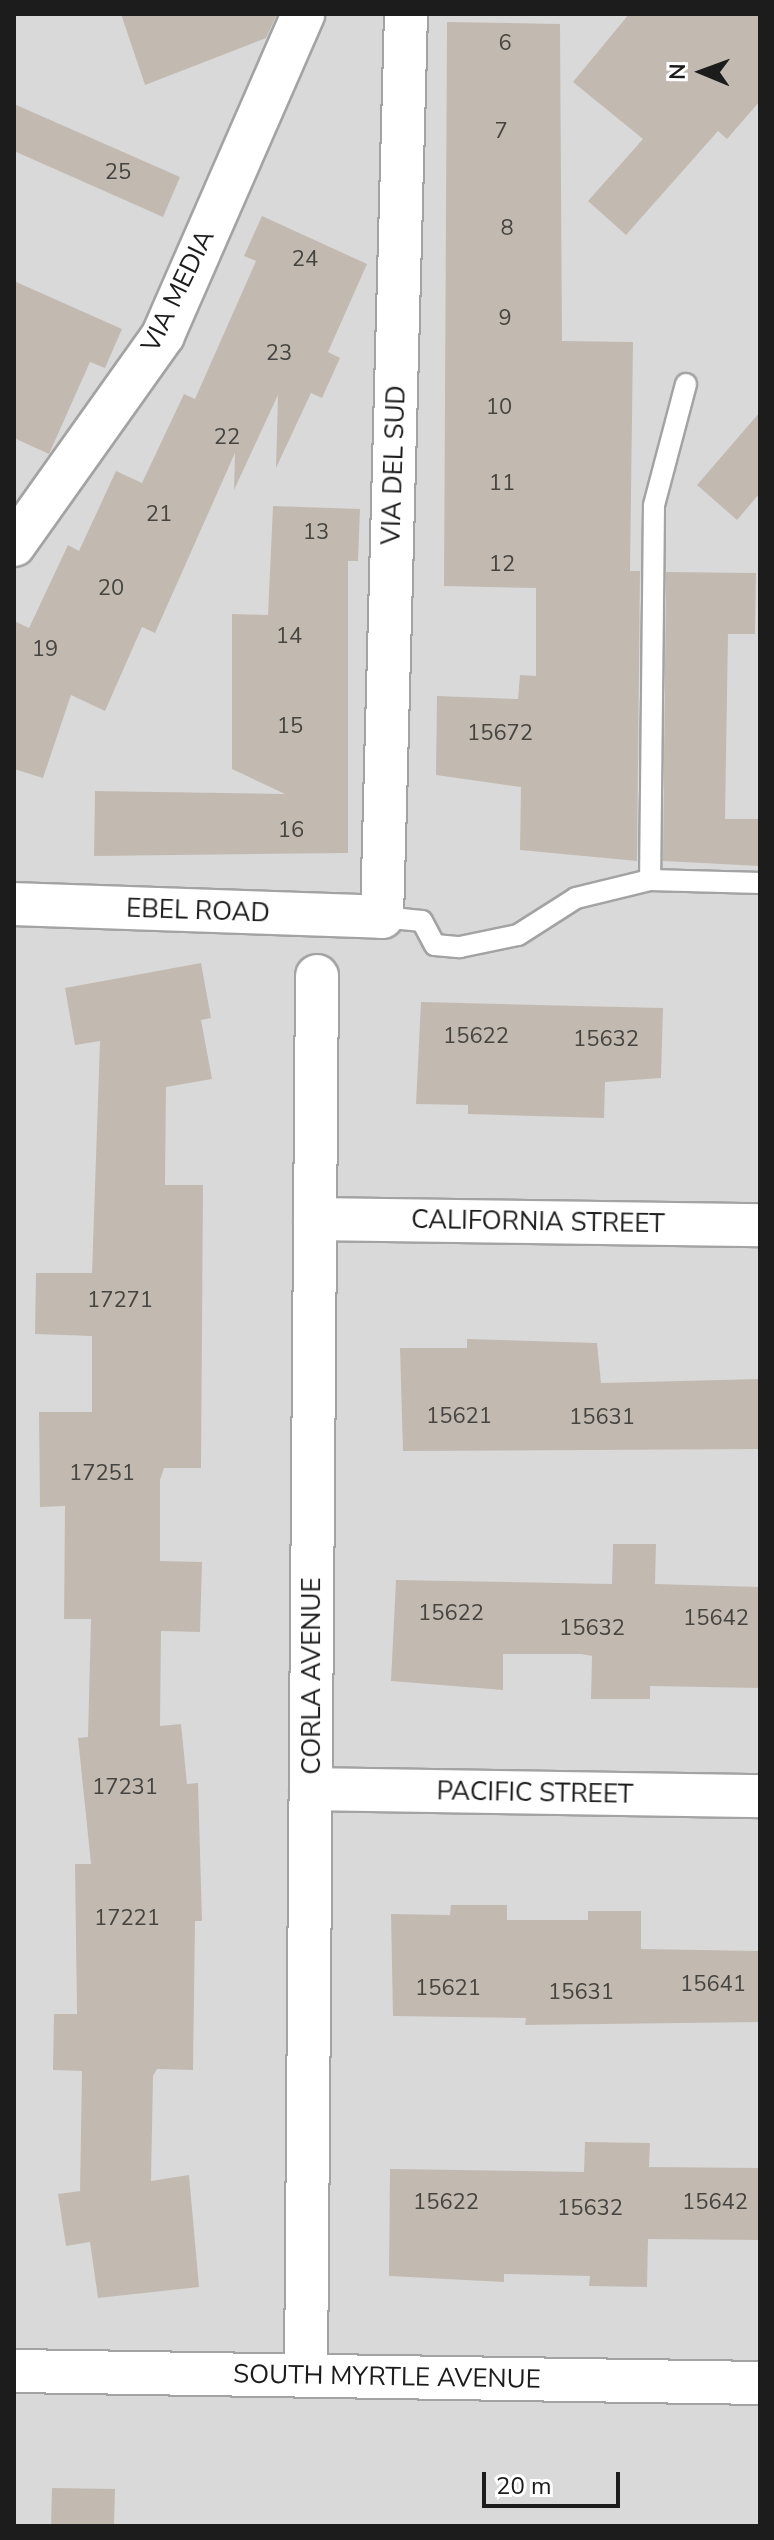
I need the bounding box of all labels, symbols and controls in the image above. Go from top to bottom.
house number: 6 [498,31,512,57]
north arrow [662,32,742,112]
text: N [663,63,693,80]
house number: 7 [494,119,508,145]
house number: 25 [105,160,131,186]
house number: 8 [500,216,514,242]
street label: VIA MEDIA [135,225,221,357]
house number: 24 [292,247,318,273]
house number: 9 [498,306,512,332]
house number: 23 [266,341,292,367]
street label: VIA DEL SUD [376,385,412,545]
house number: 10 [486,395,512,421]
house number: 22 [214,425,240,451]
house number: 11 [489,471,515,497]
house number: 21 [146,502,172,528]
house number: 13 [303,520,329,546]
house number: 12 [489,552,515,578]
house number: 20 [98,576,124,602]
house number: 14 [276,624,302,650]
house number: 19 [32,637,58,663]
house number: 15 [277,714,303,740]
house number: 15672 [467,721,533,747]
house number: 16 [278,818,304,844]
street label: EBEL ROAD [126,893,270,929]
house number: 15622 [443,1024,509,1050]
house number: 15632 [573,1027,639,1053]
street label: CALIFORNIA STREET [411,1204,665,1240]
house number: 17271 [87,1288,153,1314]
house number: 15621 [426,1404,492,1430]
house number: 15631 [569,1405,635,1431]
house number: 17251 [69,1461,135,1487]
street label: CORLA AVENUE [296,1577,328,1775]
house number: 15622 [418,1601,484,1627]
house number: 15642 [683,1606,749,1632]
house number: 15632 [559,1616,625,1642]
house number: 17231 [92,1775,158,1801]
street label: PACIFIC STREET [436,1776,634,1810]
house number: 17221 [94,1906,160,1932]
house number: 15641 [680,1972,746,1998]
house number: 15621 [415,1976,481,2002]
house number: 15631 [548,1980,614,2006]
house number: 15622 [413,2190,479,2216]
house number: 15642 [682,2190,748,2216]
house number: 15632 [557,2196,623,2222]
street label: SOUTH MYRTLE AVENUE [233,2359,541,2395]
scale bar [486,2456,624,2506]
text: 20 m [496,2470,552,2502]

